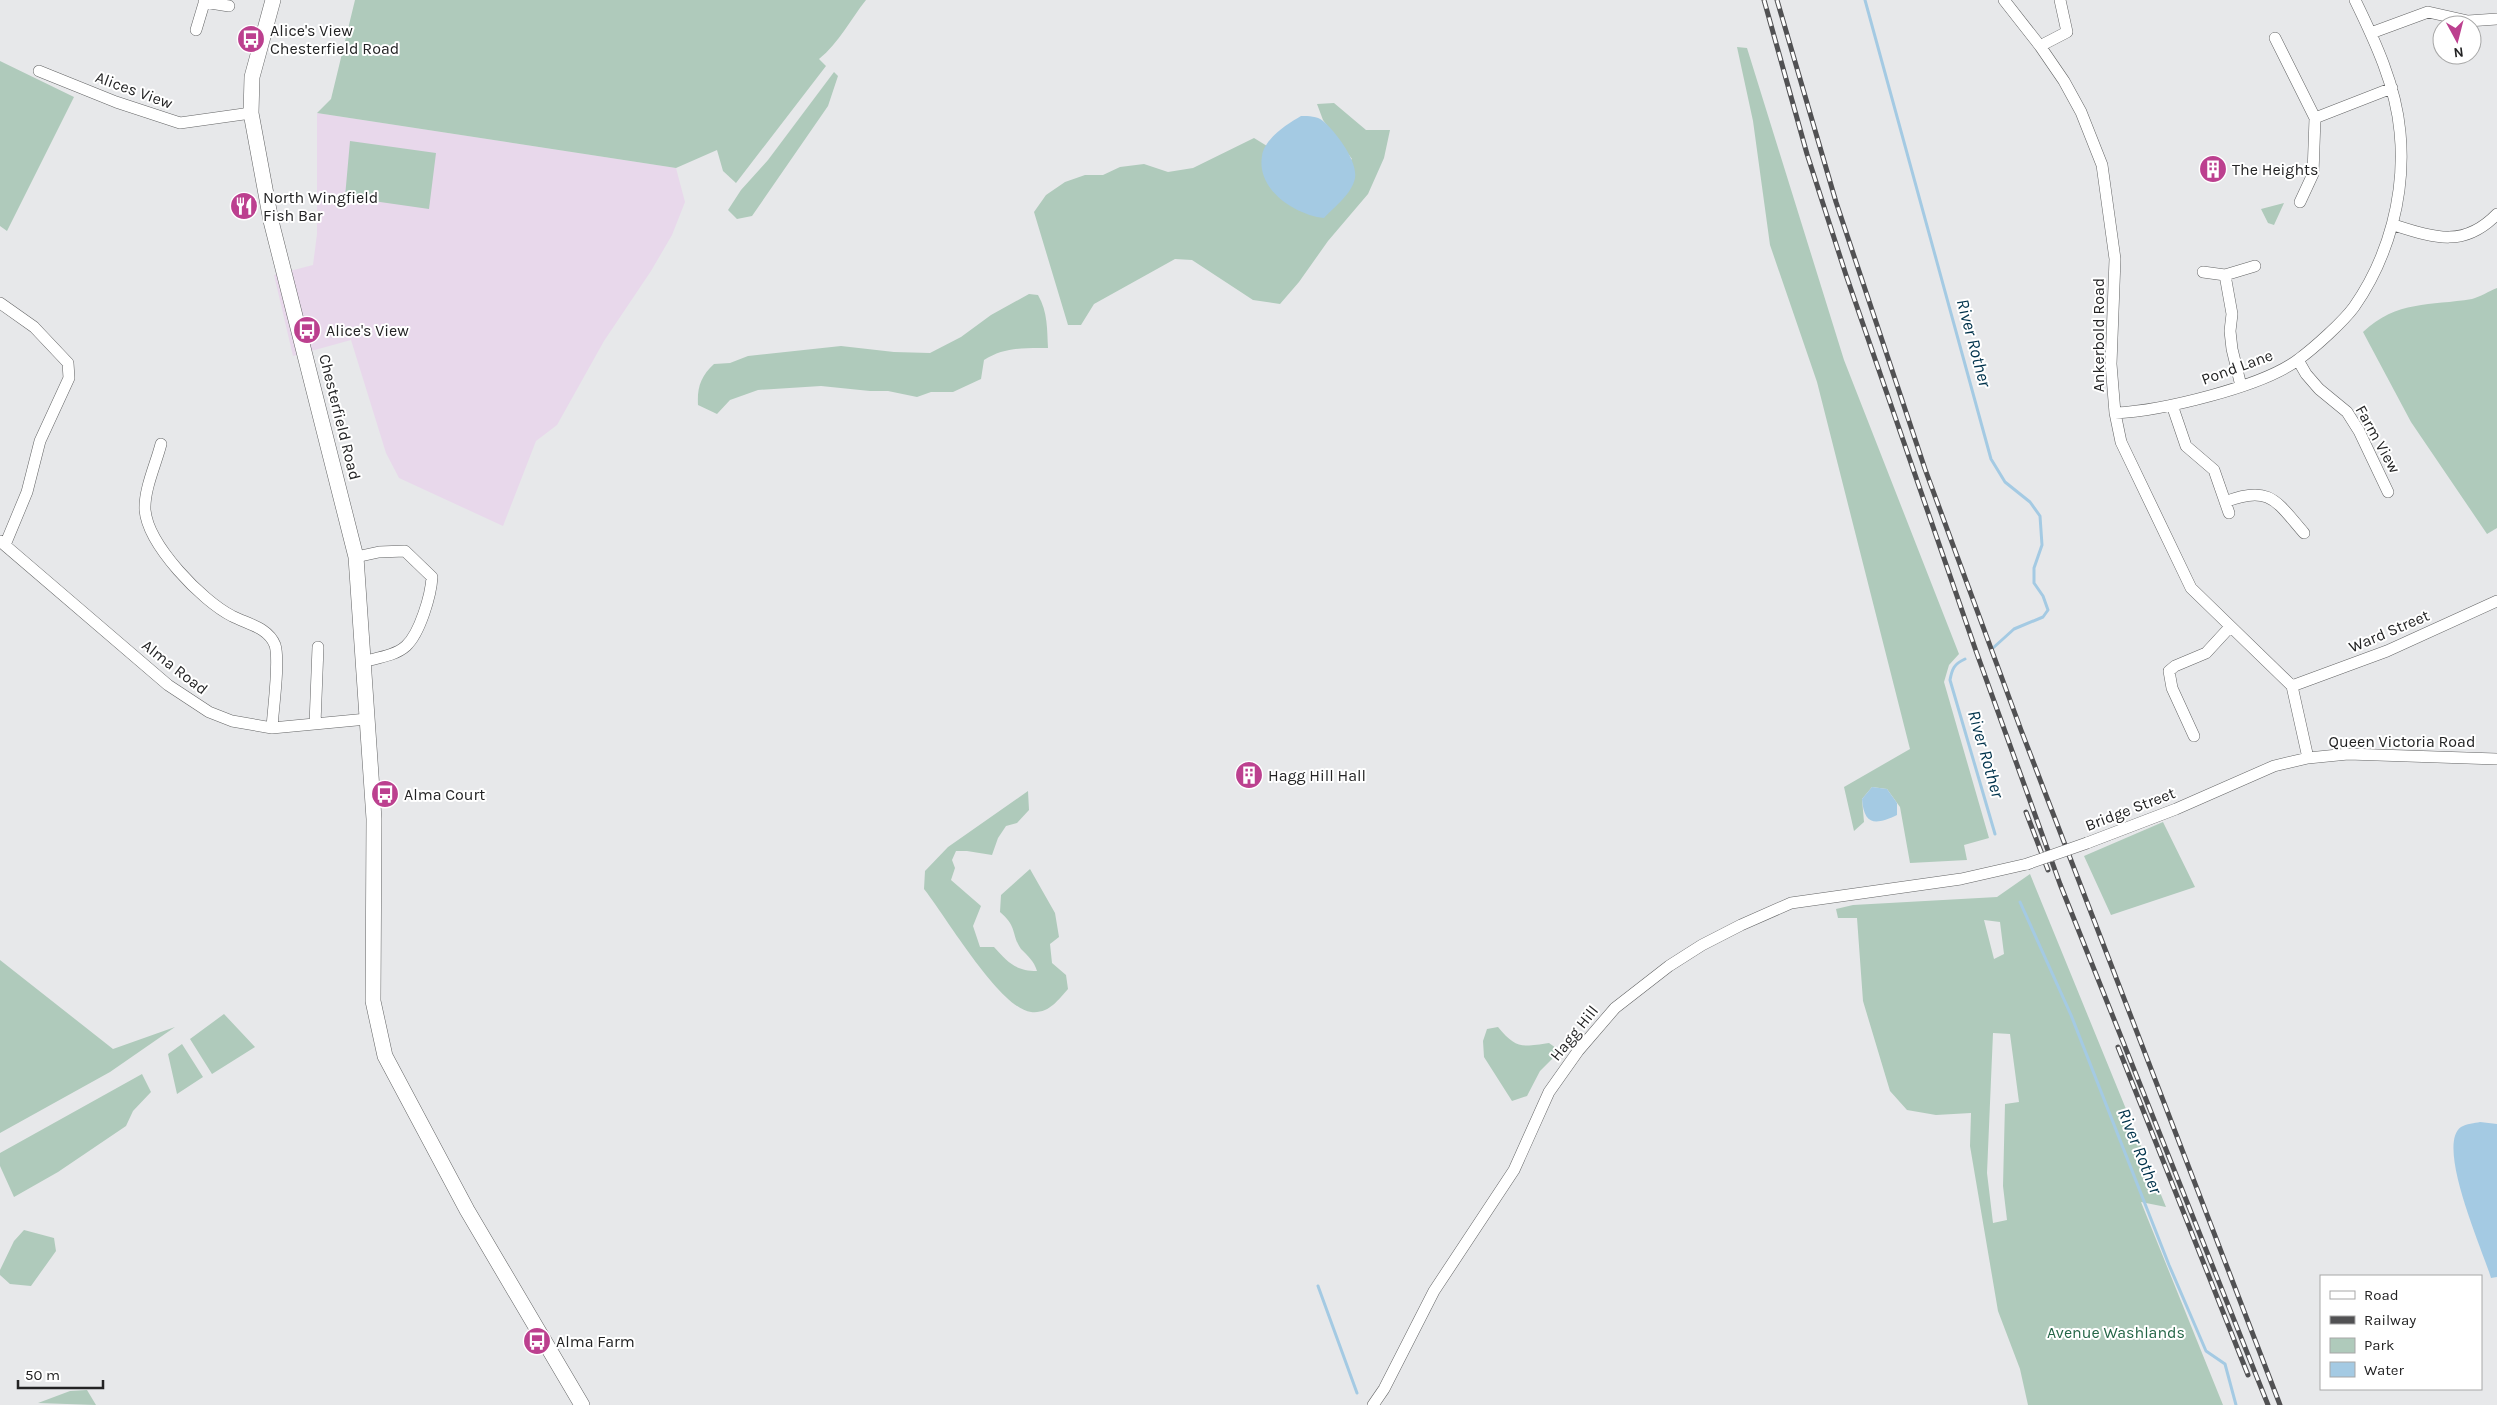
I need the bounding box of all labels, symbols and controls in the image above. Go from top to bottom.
north arrow [2432,15,2482,65]
place label: Alice's View Chesterfield Road [270,21,399,58]
bus stop icon: Alice's View Chesterfield Road [236,24,266,54]
text: N [2453,43,2465,61]
street label: Alices View [93,67,176,113]
building icon: The Heights [2198,154,2228,184]
place label: The Heights [2232,160,2318,179]
place label: North Wingfield Fish Bar [263,188,378,225]
restaurant icon: North Wingfield Fish Bar [229,191,259,221]
street label: Ankerbold Road [2089,278,2108,392]
water label: River Rother [1952,296,1997,390]
bus stop icon: Alice's View [292,315,322,345]
place label: Alice's View [326,321,409,340]
street label: Pond Lane [2199,345,2275,389]
street label: Chesterfield Road [315,352,365,482]
street label: Farm View [2352,402,2405,477]
street label: Ward Street [2346,606,2432,656]
street label: Alma Road [138,635,212,699]
water label: River Rother [1963,707,2009,801]
street label: Queen Victoria Road [2329,732,2475,751]
building icon: Hagg Hill Hall [1234,760,1264,790]
place label: Hagg Hill Hall [1268,766,1366,785]
bus stop icon: Alma Court [370,779,400,809]
street label: Bridge Street [2082,783,2178,835]
place label: Alma Court [404,785,485,804]
street label: Hagg Hill [1546,1001,1602,1065]
water label: River Rother [2113,1105,2167,1198]
legend [2320,1275,2482,1390]
text: Road [2364,1286,2399,1304]
text: Railway [2364,1311,2416,1329]
park label: Avenue Washlands [2047,1323,2185,1342]
bus stop icon: Alma Farm [522,1326,552,1356]
place label: Alma Farm [556,1332,635,1351]
text: Park [2364,1336,2394,1354]
scale bar [18,1358,102,1390]
text: Water [2364,1361,2405,1379]
text: 50 m [25,1366,60,1384]

